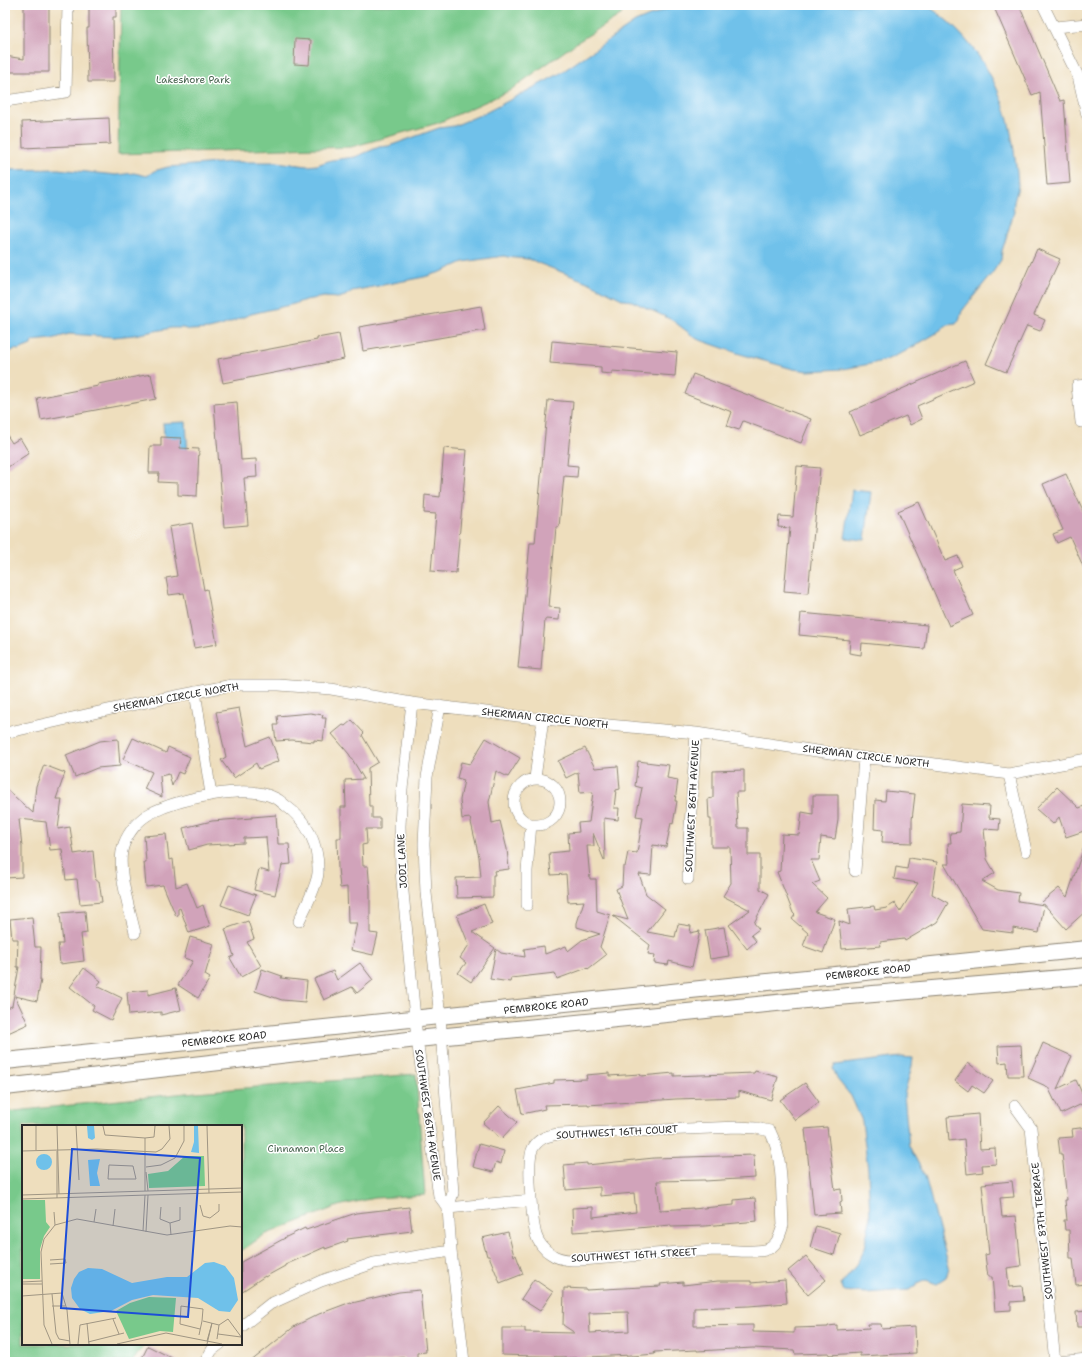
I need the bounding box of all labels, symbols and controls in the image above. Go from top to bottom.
park label: Lakeshore Park [156,73,230,86]
street label: SHERMAN CIRCLE NORTH [112,680,240,714]
street label: SHERMAN CIRCLE NORTH [481,705,609,731]
street label: SOUTHWEST 86TH AVENUE [682,739,702,873]
street label: SHERMAN CIRCLE NORTH [802,742,930,770]
street label: JODI LANE [394,833,410,889]
street label: PEMBROKE ROAD [825,961,911,983]
street label: PEMBROKE ROAD [503,995,589,1017]
street label: PEMBROKE ROAD [181,1028,267,1050]
street label: SOUTHWEST 86TH AVENUE [412,1048,444,1182]
street label: SOUTHWEST 16TH COURT [556,1122,678,1142]
inset map [22,1125,242,1345]
park label: Cinnamon Place [268,1142,345,1155]
street label: SOUTHWEST 87TH TERRACE [1028,1162,1056,1300]
street label: SOUTHWEST 16TH STREET [571,1245,697,1265]

